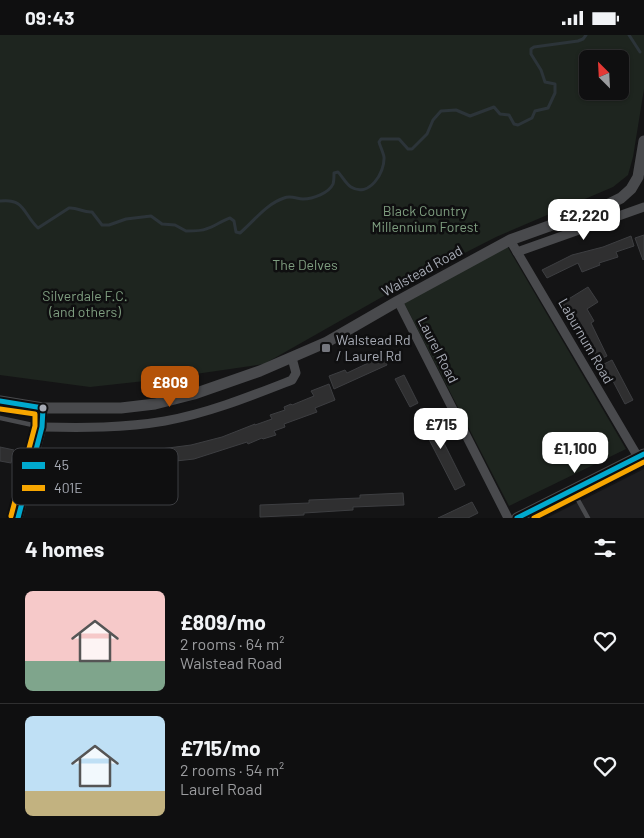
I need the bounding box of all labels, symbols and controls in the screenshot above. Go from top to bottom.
text: 09:43 [25,6,75,29]
north arrow [579,50,629,100]
map controls [579,50,629,100]
pin: £2,220 [543,199,625,241]
park label: Black Country Millennium Forest [371,202,479,235]
text: £2,220 [559,205,609,224]
street label: Walstead Road [378,241,465,300]
park label: The Delves [272,256,338,273]
park label: Silverdale F.C. (and others) [42,287,128,320]
street label: Laburnum Road [555,295,618,386]
street label: Laurel Road [415,314,462,386]
place label: Walstead Rd / Laurel Rd [336,331,411,364]
marker: Walstead Rd / Laurel Rd [320,342,332,354]
pin: £809 [140,365,200,408]
text: £809 [152,372,188,391]
unlabelled marker [38,403,48,413]
pin: £715 [411,407,471,450]
text: £715 [425,414,457,433]
pin: £1,100 [534,431,616,474]
text: £1,100 [553,438,597,457]
legend [12,448,178,505]
text: 45 [54,456,69,473]
text: 401E [54,479,83,496]
icon: filters [591,534,619,562]
text: 4 homes [25,536,104,561]
text: £809/mo [180,609,266,634]
icon: home [65,611,125,671]
icon: heart [591,627,619,655]
text: 2 rooms · 64 m² [180,634,284,653]
text: Walstead Road [180,653,282,672]
text: £715/mo [180,735,261,760]
icon: home [65,736,125,796]
icon: heart [591,752,619,780]
text: 2 rooms · 54 m² [180,760,284,779]
text: Laurel Road [180,779,262,798]

